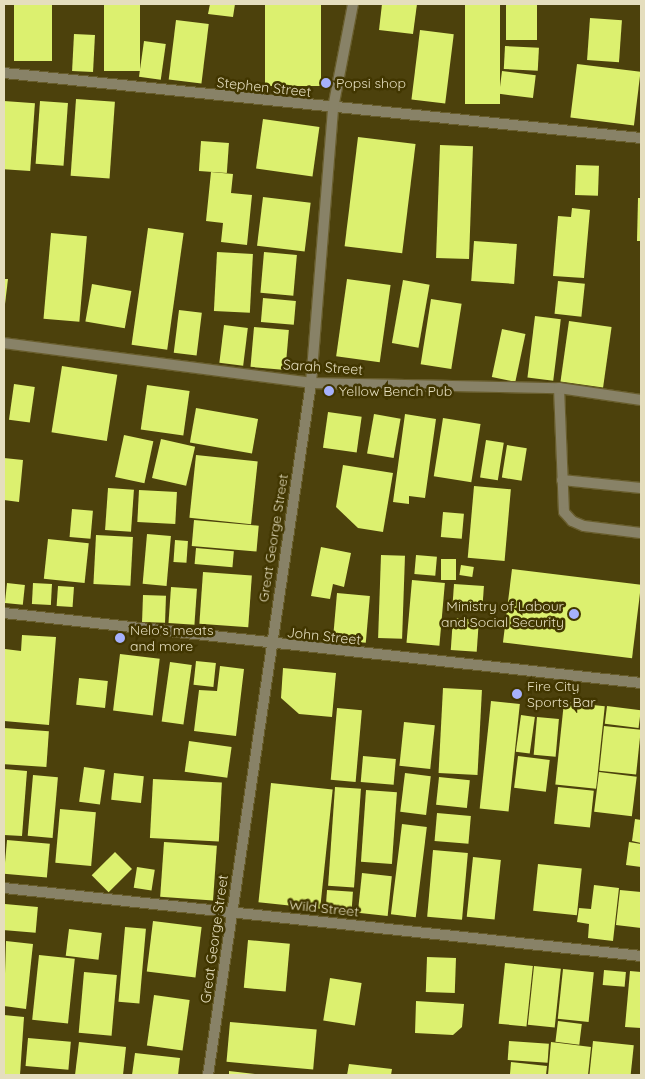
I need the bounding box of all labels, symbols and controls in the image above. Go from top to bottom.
street label: Stephen Street [216,74,312,100]
place label: Popsi shop [336,75,406,91]
marker: Popsi shop [320,77,332,89]
street label: Sarah Street [282,356,364,378]
place label: Yellow Bench Pub [339,383,452,399]
marker: Yellow Bench Pub [323,385,335,397]
street label: Great George Street [255,473,291,603]
place label: Ministry of Labour and Social Security [441,598,564,630]
marker: Ministry of Labour and Social Security [568,608,580,620]
place label: Nelo’s meats and more [130,622,214,654]
street label: John Street [286,624,362,648]
marker: Nelo’s meats and more [114,632,126,644]
place label: Fire City Sports Bar [527,678,596,710]
marker: Fire City Sports Bar [511,688,523,700]
street label: Great George Street [197,874,231,1004]
street label: Wild Street [288,896,360,920]

